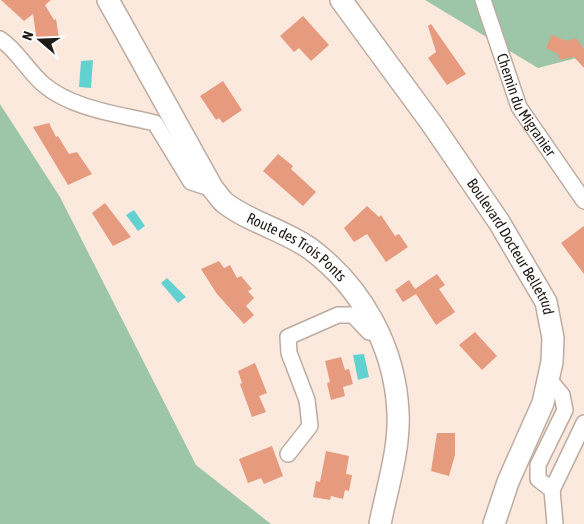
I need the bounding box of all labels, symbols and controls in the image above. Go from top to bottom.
north arrow [15,15,65,65]
text: N [19,29,37,42]
street label: Chemin du Migranier [494,51,560,160]
street label: Boulevard Docteur Belletrud [464,175,557,316]
street label: Route des Trois Ponts [244,209,350,285]

